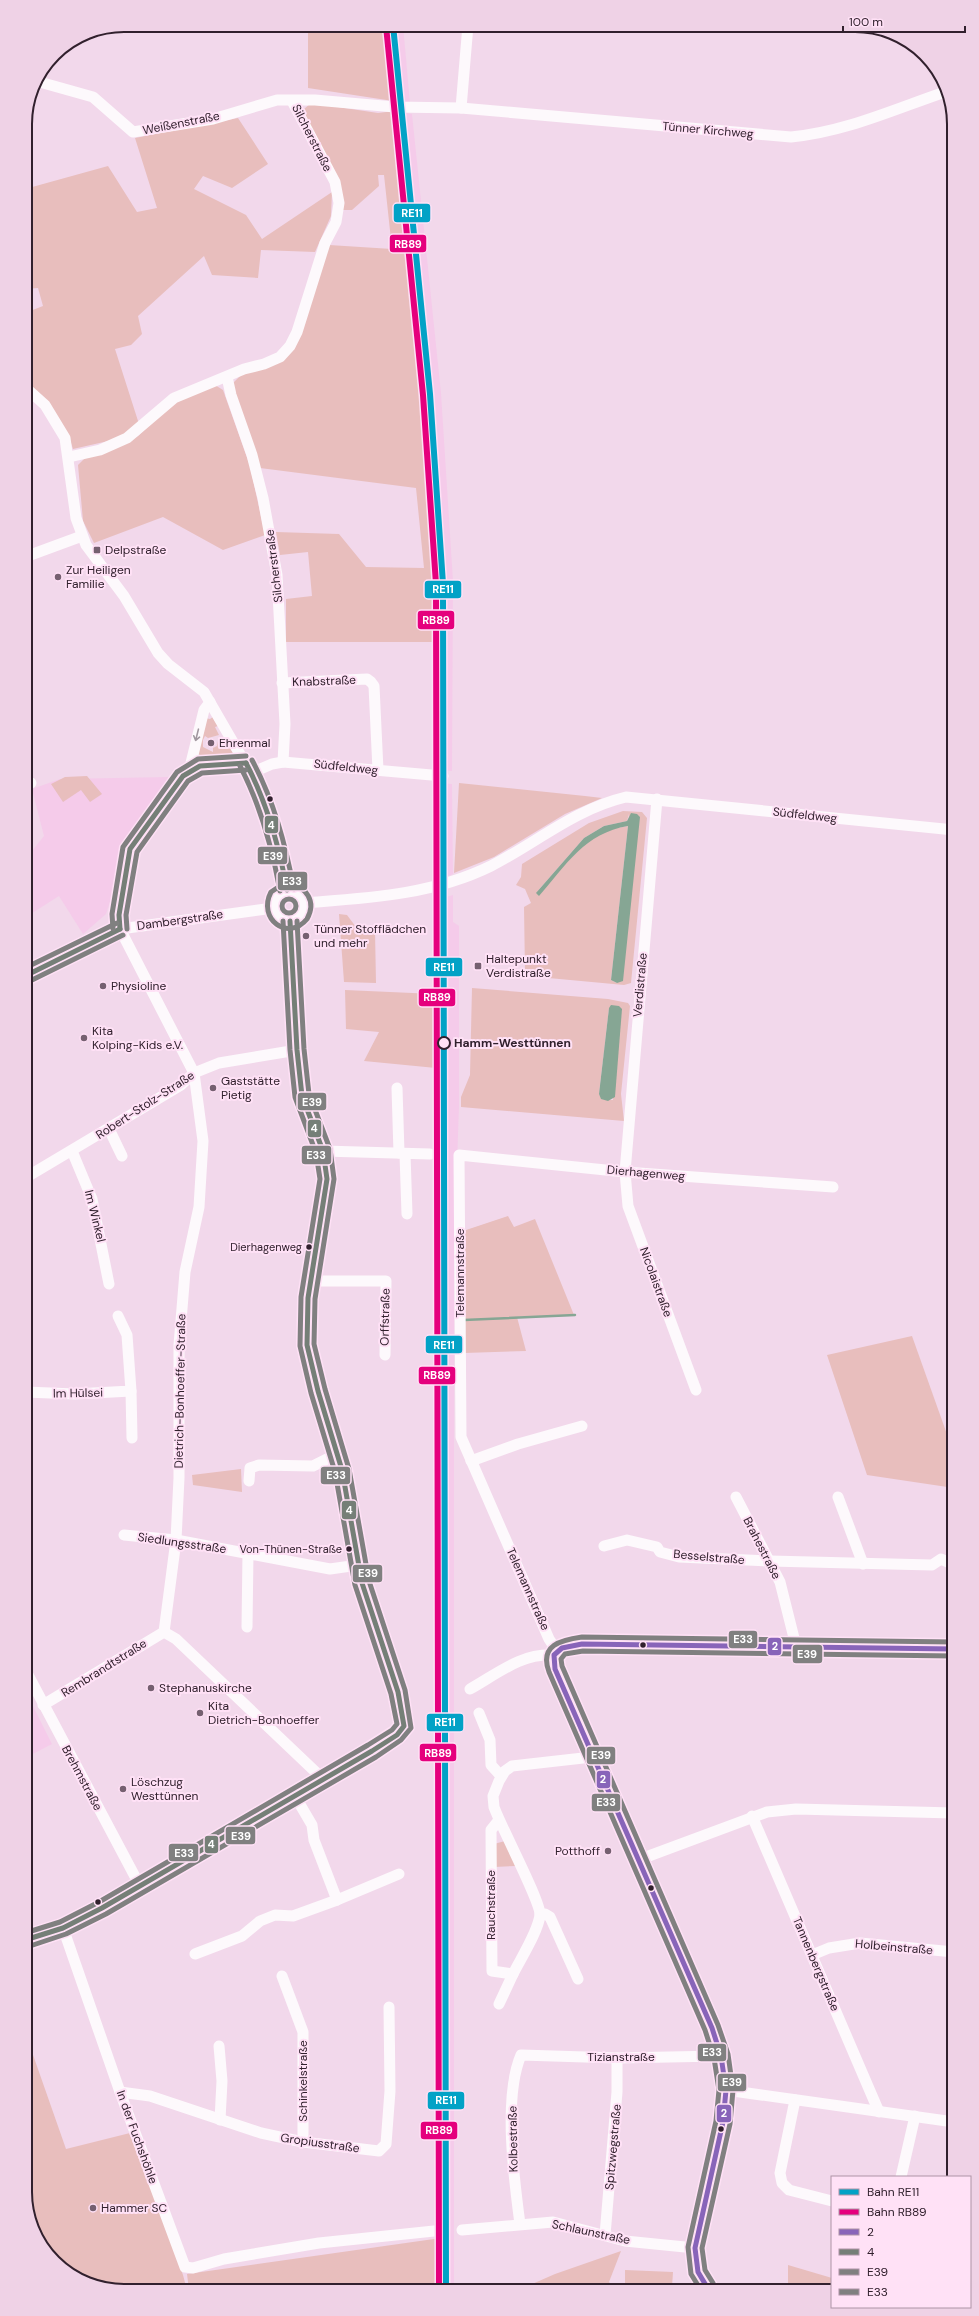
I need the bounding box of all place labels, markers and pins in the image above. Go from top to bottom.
place label: Delpstraße [105,542,166,558]
marker: Delpstraße [92,545,102,555]
place label: Zur Heiligen Familie [66,562,131,592]
marker: Zur Heiligen Familie [53,572,63,582]
place label: Ehrenmal [219,735,271,751]
marker: Ehrenmal [206,738,216,748]
unlabelled marker [265,794,275,804]
place label: Tünner Stofflädchen und mehr [314,921,426,951]
marker: Tünner Stofflädchen und mehr [301,931,311,941]
place label: Haltepunkt Verdistraße [486,951,551,981]
marker: Haltepunkt Verdistraße [473,961,483,971]
place label: Physioline [111,978,166,994]
marker: Physioline [98,981,108,991]
place label: Kita Kolping-Kids e.V. [92,1023,183,1053]
marker: Kita Kolping-Kids e.V. [79,1033,89,1043]
place label: Hamm-Westtünnen [454,1035,571,1051]
marker: Hamm-Westtünnen [437,1036,451,1050]
place label: Gaststätte Pietig [221,1073,280,1103]
marker: Gaststätte Pietig [208,1083,218,1093]
place label: Dierhagenweg [230,1240,302,1254]
marker: Dierhagenweg [304,1242,314,1252]
place label: Von-Thünen-Straße [239,1542,342,1556]
marker: Von-Thünen-Straße [344,1544,354,1554]
unlabelled marker [638,1640,648,1650]
place label: Stephanuskirche [159,1680,252,1696]
marker: Stephanuskirche [146,1683,156,1693]
place label: Kita Dietrich-Bonhoeffer [208,1698,320,1728]
marker: Kita Dietrich-Bonhoeffer [195,1708,205,1718]
place label: Löschzug Westtünnen [131,1774,198,1804]
marker: Löschzug Westtünnen [118,1784,128,1794]
place label: Potthoff [555,1843,600,1859]
marker: Potthoff [603,1846,613,1856]
unlabelled marker [646,1883,656,1893]
unlabelled marker [93,1897,103,1907]
unlabelled marker [716,2124,726,2134]
place label: Hammer SC [101,2200,167,2216]
marker: Hammer SC [88,2203,98,2213]

